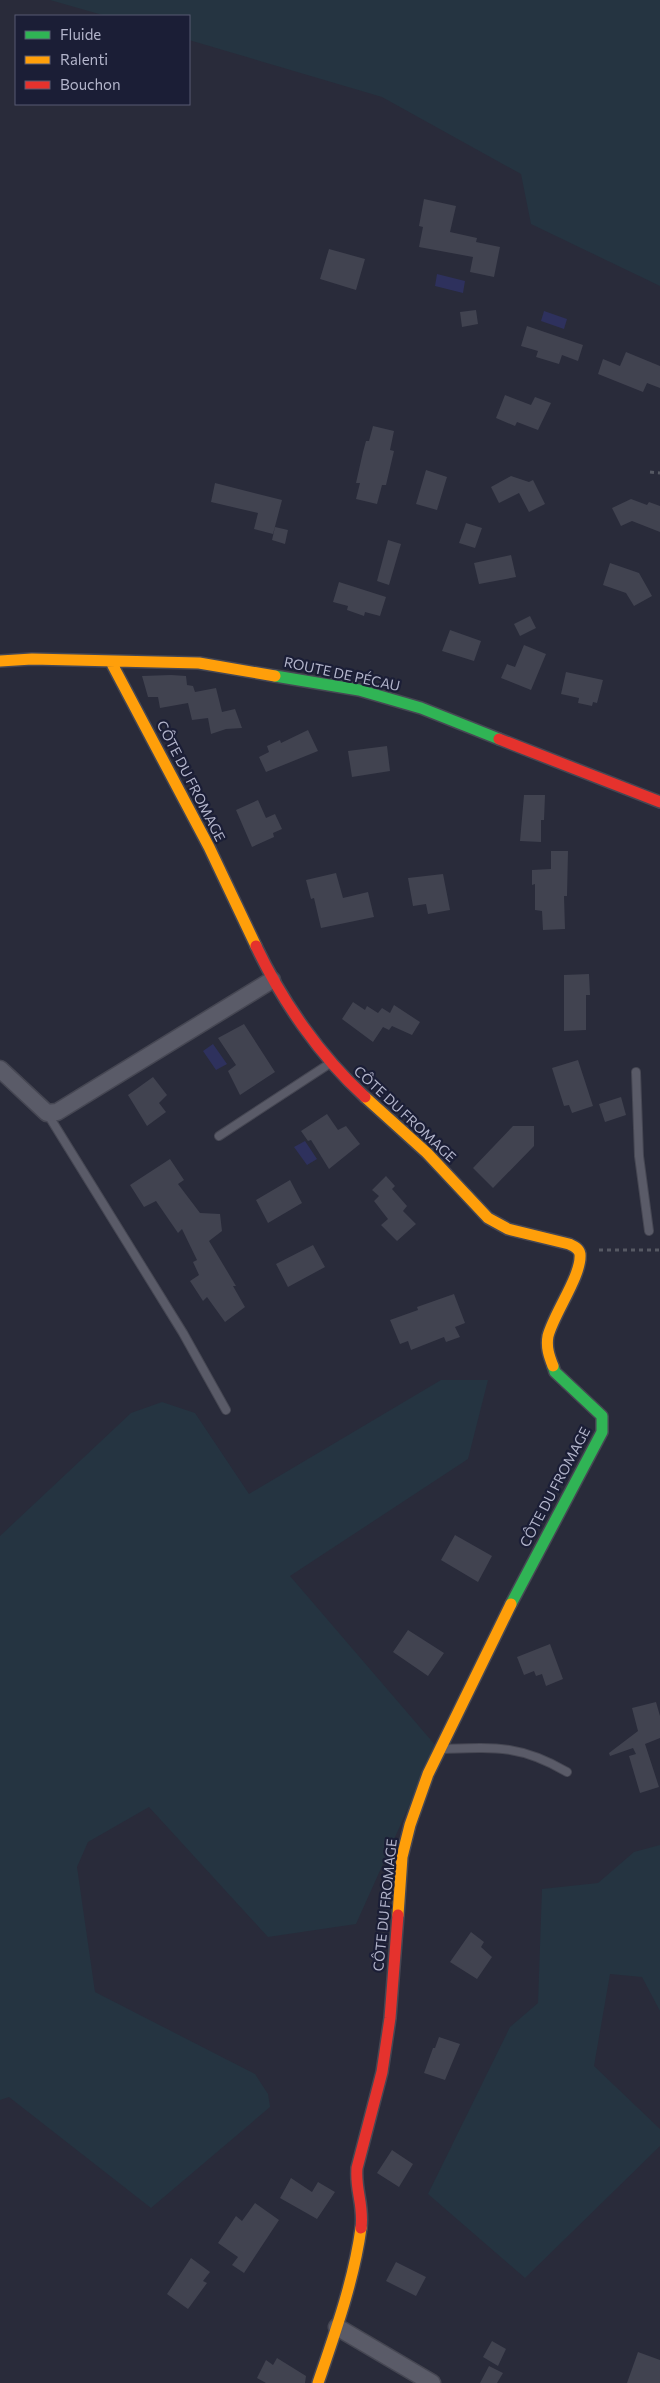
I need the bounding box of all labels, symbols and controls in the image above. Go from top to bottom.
legend [15,15,190,105]
text: Fluide [60,25,101,43]
text: Ralenti [60,50,108,68]
text: Bouchon [60,75,121,93]
street label: ROUTE DE PÉCAU [283,653,402,694]
street label: CÔTE DU FROMAGE [154,718,229,844]
street label: CÔTE DU FROMAGE [351,1062,460,1165]
street label: CÔTE DU FROMAGE [516,1424,593,1550]
street label: CÔTE DU FROMAGE [369,1838,400,1972]

